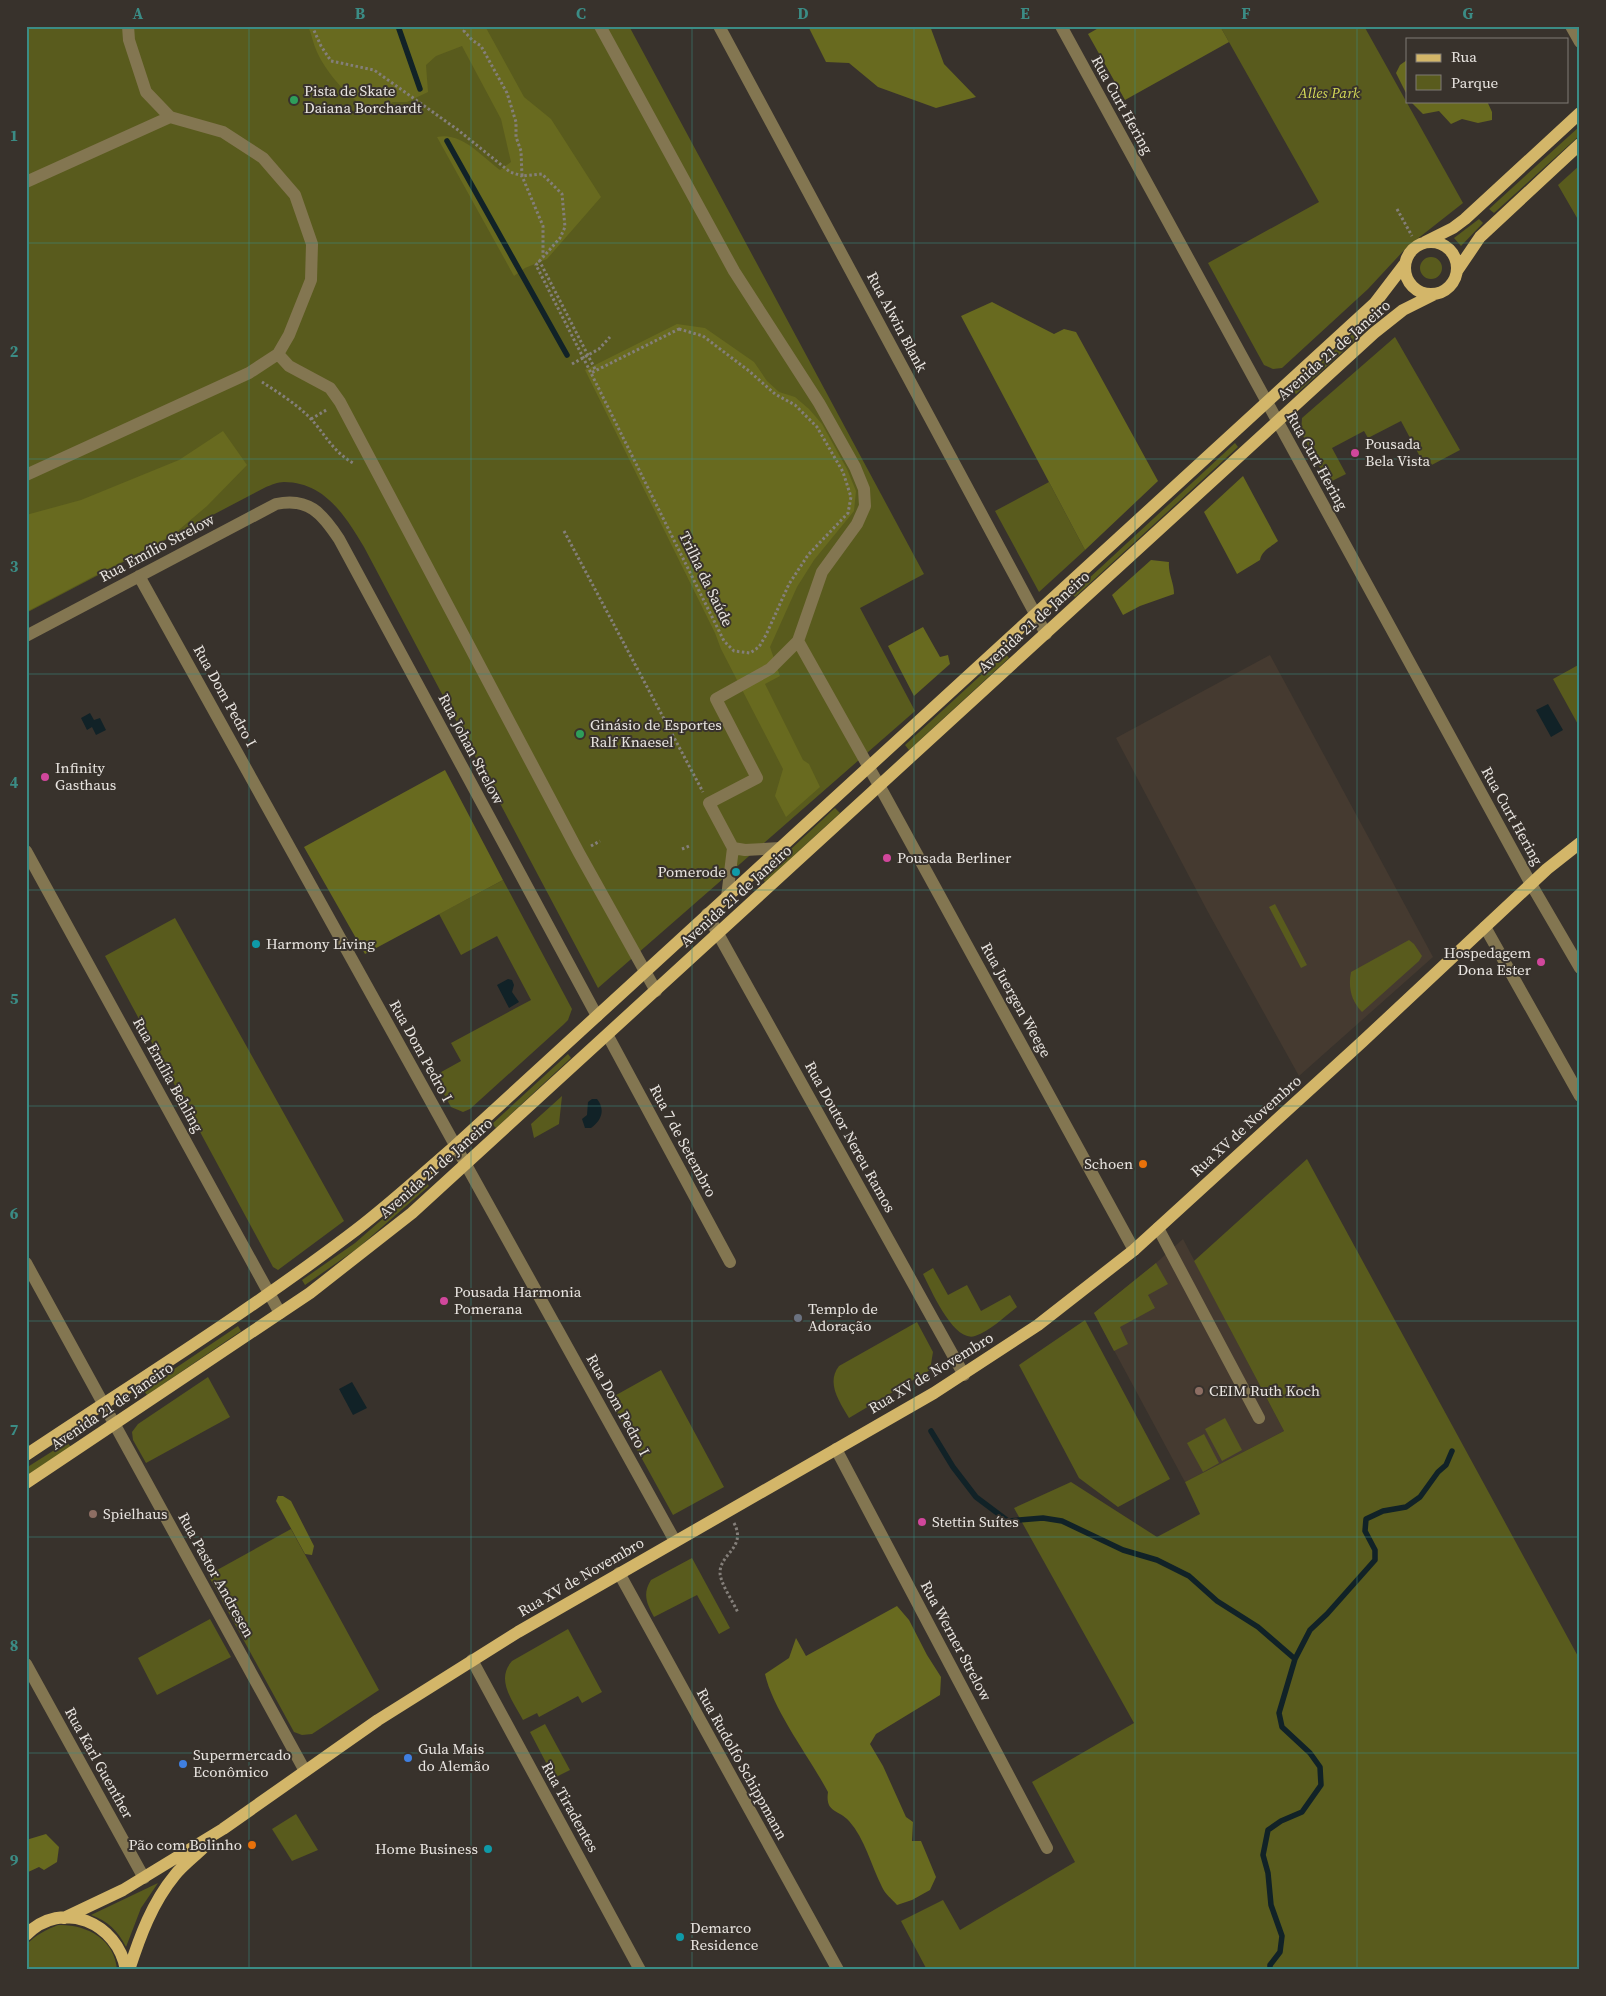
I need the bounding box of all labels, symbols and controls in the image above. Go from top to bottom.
text: A [133,2,144,24]
text: B [355,2,366,24]
text: C [576,2,586,24]
text: D [797,2,809,24]
text: E [1020,2,1030,24]
text: F [1241,2,1251,24]
text: G [1463,2,1474,24]
legend [1406,38,1568,102]
text: Rua [1451,46,1477,67]
street label: Rua Curt Hering [1087,52,1158,158]
text: Parque [1451,72,1499,93]
place label: Pista de Skate Daiana Borchardt [304,80,422,118]
park label: Alles Park [1297,82,1361,103]
marker: Pista de Skate Daiana Borchardt [288,94,300,106]
text: 1 [10,124,18,146]
street label: Rua Alwin Blank [862,268,933,376]
street label: Avenida 21 de Janeiro [1273,295,1395,405]
text: 2 [10,340,19,362]
street label: Rua Curt Hering [1282,408,1353,514]
place label: Pousada Bela Vista [1365,433,1430,471]
marker: Pousada Bela Vista [1349,447,1361,459]
street label: Rua Emílio Strelow [96,508,218,587]
street label: Trilha da Saúde [674,528,739,630]
text: 3 [10,555,19,577]
street label: Avenida 21 de Janeiro [973,566,1094,677]
street label: Rua Dom Pedro I [189,641,262,751]
street label: Rua Johan Strelow [433,690,510,808]
place label: Ginásio de Esportes Ralf Knaesel [590,714,722,752]
marker: Ginásio de Esportes Ralf Knaesel [574,728,586,740]
place label: Infinity Gasthaus [55,757,116,795]
street label: Rua Curt Hering [1477,763,1548,869]
text: 4 [10,771,19,793]
marker: Infinity Gasthaus [39,771,51,783]
street label: Avenida 21 de Janeiro [675,840,796,951]
place label: Pousada Berliner [897,847,1012,868]
marker: Pousada Berliner [881,852,893,864]
place label: Pomerode [657,861,726,882]
marker: Pomerode [730,866,742,878]
place label: Harmony Living [266,933,375,954]
marker: Harmony Living [250,938,262,950]
street label: Rua Juergen Weege [976,939,1057,1061]
place label: Hospedagem Dona Ester [1444,942,1532,980]
marker: Hospedagem Dona Ester [1535,956,1547,968]
text: 5 [10,987,19,1009]
street label: Rua Dom Pedro I [385,996,458,1106]
street label: Rua Emília Behling [128,1014,209,1136]
street label: Rua Doutor Nereu Ramos [800,1057,901,1216]
street label: Rua XV de Novembro [1186,1070,1306,1181]
street label: Rua 7 de Setembro [645,1081,722,1201]
street label: Avenida 21 de Janeiro [375,1113,497,1223]
place label: Schoen [1084,1153,1133,1174]
marker: Schoen [1137,1158,1149,1170]
text: 6 [10,1202,19,1224]
place label: Pousada Harmonia Pomerana [454,1281,582,1319]
marker: Pousada Harmonia Pomerana [438,1295,450,1307]
place label: Templo de Adoração [808,1298,878,1336]
marker: Templo de Adoração [792,1312,804,1324]
street label: Rua XV de Novembro [864,1327,997,1418]
street label: Rua Dom Pedro I [582,1350,655,1460]
street label: Avenida 21 de Janeiro [46,1357,177,1454]
place label: CEIM Ruth Koch [1209,1380,1320,1401]
marker: CEIM Ruth Koch [1193,1385,1205,1397]
text: 7 [10,1418,19,1440]
place label: Spielhaus [103,1503,168,1524]
marker: Spielhaus [87,1508,99,1520]
street label: Rua Pastor Andresen [173,1508,260,1641]
place label: Stettin Suítes [932,1511,1019,1532]
marker: Stettin Suítes [916,1516,928,1528]
street label: Rua XV de Novembro [514,1532,648,1621]
street label: Rua Werner Strelow [916,1577,997,1705]
text: 8 [10,1634,18,1656]
street label: Rua Rudolfo Schippmann [692,1684,793,1843]
street label: Rua Karl Guenther [60,1703,139,1823]
place label: Gula Mais do Alemão [418,1738,490,1776]
place label: Supermercado Econômico [193,1744,291,1782]
marker: Gula Mais do Alemão [402,1752,414,1764]
marker: Supermercado Econômico [177,1758,189,1770]
street label: Rua Tiradentes [537,1758,604,1856]
place label: Pão com Bolinho [128,1834,242,1855]
place label: Home Business [375,1838,478,1859]
marker: Pão com Bolinho [246,1839,258,1851]
marker: Home Business [482,1843,494,1855]
text: 9 [10,1849,19,1871]
place label: Demarco Residence [690,1917,759,1955]
marker: Demarco Residence [674,1931,686,1943]

